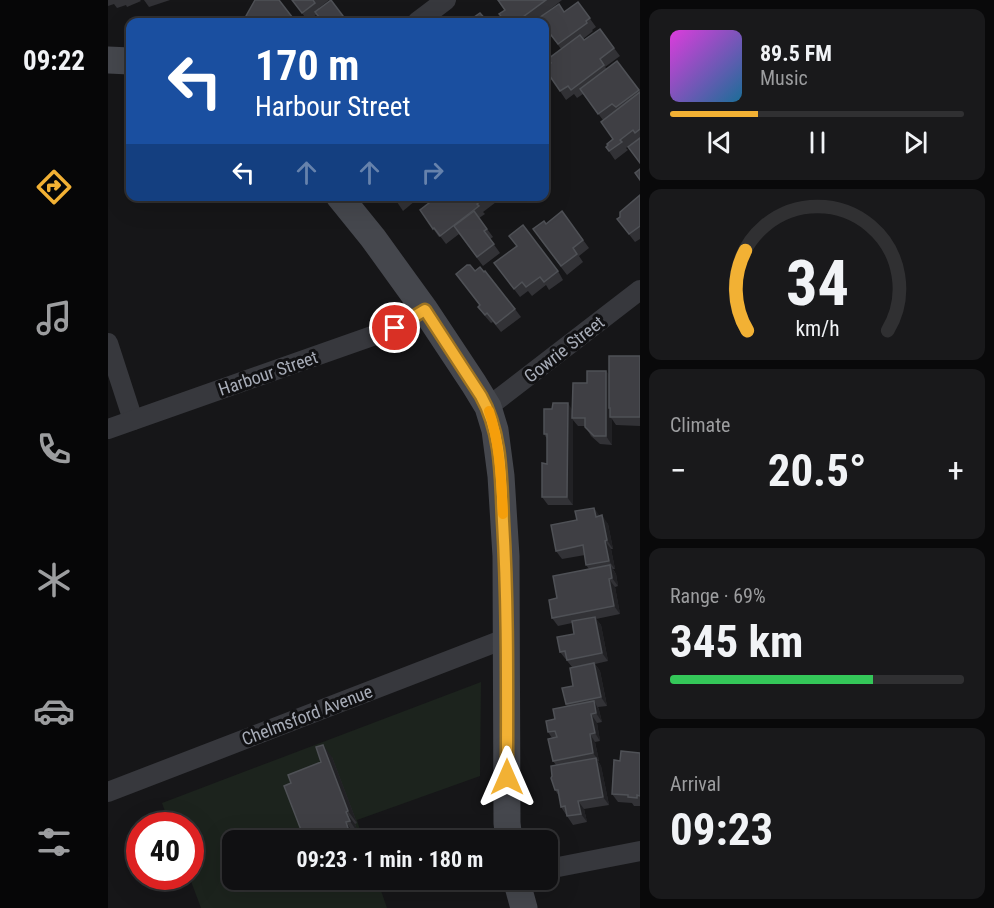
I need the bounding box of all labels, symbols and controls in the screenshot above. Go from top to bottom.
text: 170 m [255,41,360,90]
text: 89.5 FM [760,41,832,66]
icon: left [156,42,234,120]
text: 09:22 [23,45,85,77]
text: Music [760,66,808,90]
text: Harbour Street [255,91,411,123]
icon: previous [703,126,736,159]
icon: pause [801,126,834,159]
icon: next [899,126,932,159]
icon: left [227,156,260,189]
icon: ahead [290,156,323,189]
icon: ahead [353,156,386,189]
icon: right [416,156,449,189]
icon: directions [33,166,75,208]
text: 34 [785,247,849,320]
icon: music [33,297,75,339]
pin [369,302,420,353]
icon: arrive [378,311,411,344]
street label: Gowrie Street [520,311,608,387]
text: km/h [795,317,839,342]
street label: Harbour Street [216,346,320,400]
text: Climate [670,413,730,437]
icon: phone [33,428,75,470]
text: 20.5° [768,444,866,497]
text: − [670,451,687,490]
text: + [948,451,964,490]
icon: climate [33,559,75,601]
text: Range · 69% [670,584,766,608]
text: 345 km [670,615,803,668]
street label: Chelmsford Avenue [239,680,375,750]
icon: car [33,690,75,732]
position arrow [475,745,539,809]
text: Arrival [670,772,721,796]
text: 09:23 [670,803,773,856]
speed limit sign: 40 [126,812,204,890]
icon: filters [33,821,75,863]
text: 09:23 · 1 min · 180 m [297,847,483,872]

